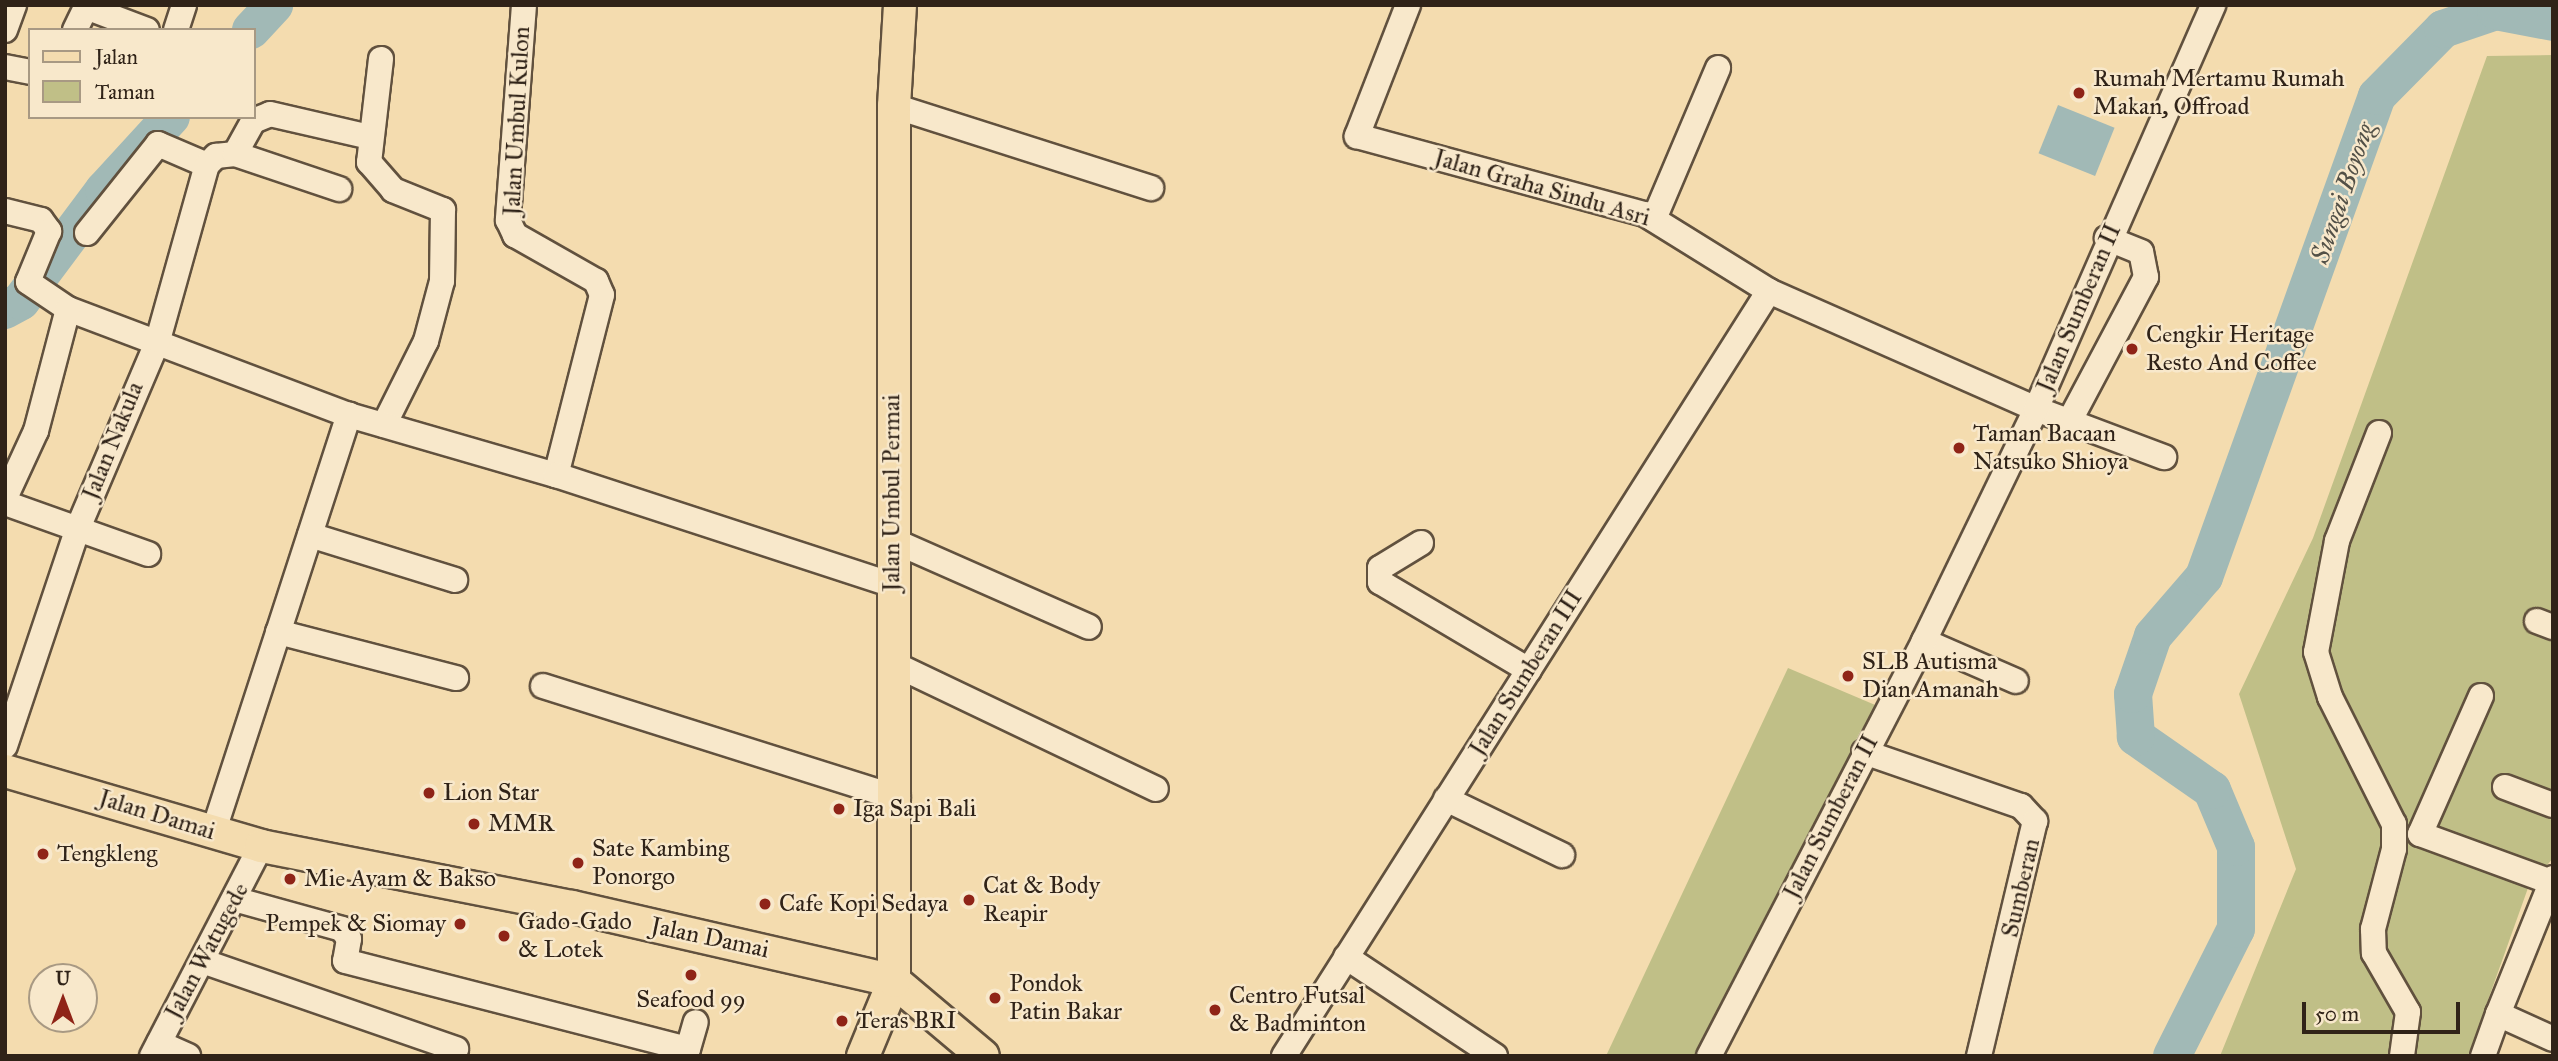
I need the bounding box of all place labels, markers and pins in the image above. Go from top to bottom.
place label: Rumah Mertamu Rumah Makan, Offroad [2093,65,2344,121]
marker: Rumah Mertamu Rumah Makan, Offroad [2071,85,2087,101]
place label: Cengkir Heritage Resto And Coffee [2146,321,2317,377]
marker: Cengkir Heritage Resto And Coffee [2124,341,2140,357]
place label: Taman Bacaan Natsuko Shioya [1973,420,2128,476]
marker: Taman Bacaan Natsuko Shioya [1951,440,1967,456]
place label: SLB Autisma Dian Amanah [1862,648,1999,704]
marker: SLB Autisma Dian Amanah [1840,668,1856,684]
place label: Lion Star [443,779,539,807]
marker: Lion Star [421,785,437,801]
place label: Iga Sapi Bali [853,795,976,823]
marker: Iga Sapi Bali [831,801,847,817]
place label: MMR [488,810,554,838]
marker: MMR [466,816,482,832]
place label: Sate Kambing Ponorgo [592,835,729,891]
place label: Tengkleng [57,840,157,868]
marker: Tengkleng [35,846,51,862]
marker: Sate Kambing Ponorgo [570,855,586,871]
place label: Mie Ayam & Bakso [304,865,496,893]
marker: Mie Ayam & Bakso [282,871,298,887]
place label: Cat & Body Reapir [983,872,1100,928]
place label: Cafe Kopi Sedaya [779,890,948,918]
marker: Cat & Body Reapir [961,892,977,908]
marker: Cafe Kopi Sedaya [757,896,773,912]
place label: Gado-Gado & Lotek [518,908,632,964]
place label: Pempek & Siomay [265,910,446,938]
marker: Pempek & Siomay [452,916,468,932]
marker: Gado-Gado & Lotek [496,928,512,944]
marker: Seafood 99 [683,967,699,983]
place label: Pondok Patin Bakar [1009,970,1122,1026]
place label: Centro Futsal & Badminton [1229,982,1366,1038]
place label: Seafood 99 [636,986,746,1014]
marker: Pondok Patin Bakar [987,990,1003,1006]
marker: Centro Futsal & Badminton [1207,1002,1223,1018]
place label: Teras BRI [856,1007,956,1035]
marker: Teras BRI [834,1013,850,1029]

